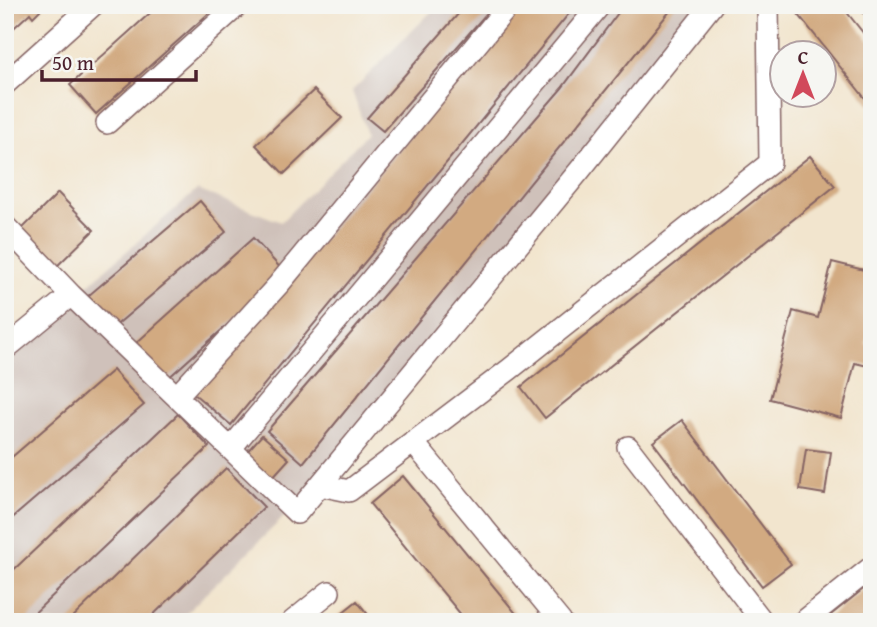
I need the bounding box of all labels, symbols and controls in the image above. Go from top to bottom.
scale bar [42,38,196,82]
north arrow [768,38,838,108]
text: С [798,43,809,71]
text: 50 m [52,47,94,78]

